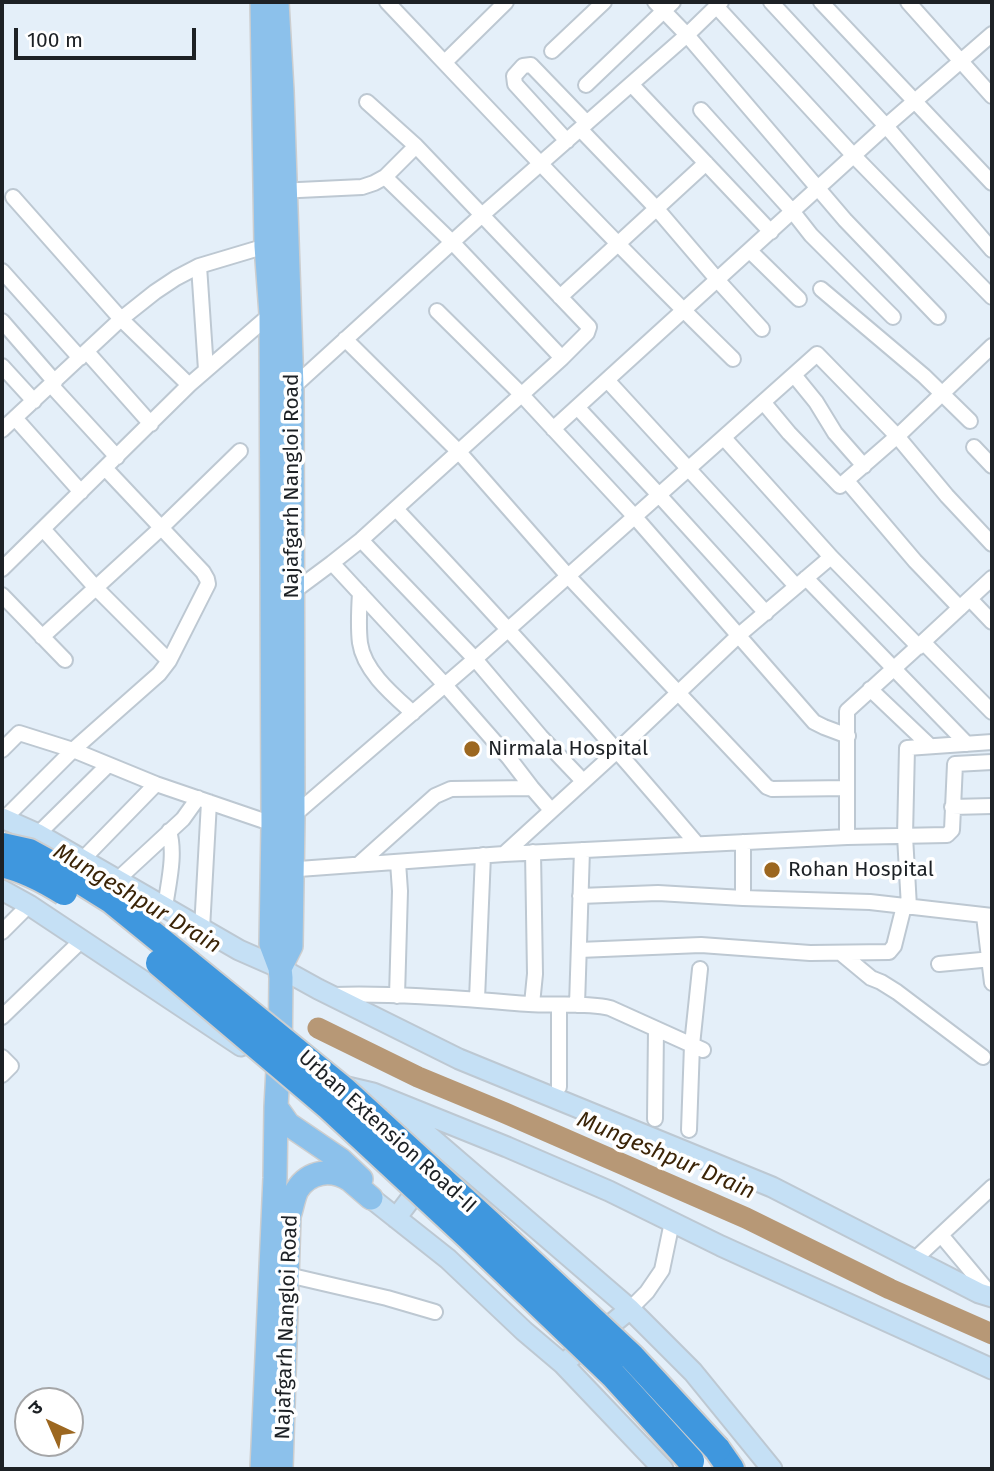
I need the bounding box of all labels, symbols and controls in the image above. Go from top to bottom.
scale bar [18,14,200,58]
text: 100 m [27,27,83,53]
street label: Najafgarh Nangloi Road [279,373,305,599]
place label: Nirmala Hospital [488,736,648,762]
marker: Nirmala Hospital [462,739,482,759]
water label: Mungeshpur Drain [48,838,226,960]
place label: Rohan Hospital [788,857,934,883]
marker: Rohan Hospital [762,860,782,880]
street label: Urban Extension Road-II [293,1045,481,1219]
water label: Mungeshpur Drain [573,1106,759,1206]
street label: Najafgarh Nangloi Road [270,1214,304,1440]
north arrow [14,1387,84,1457]
text: उ [23,1396,47,1420]

